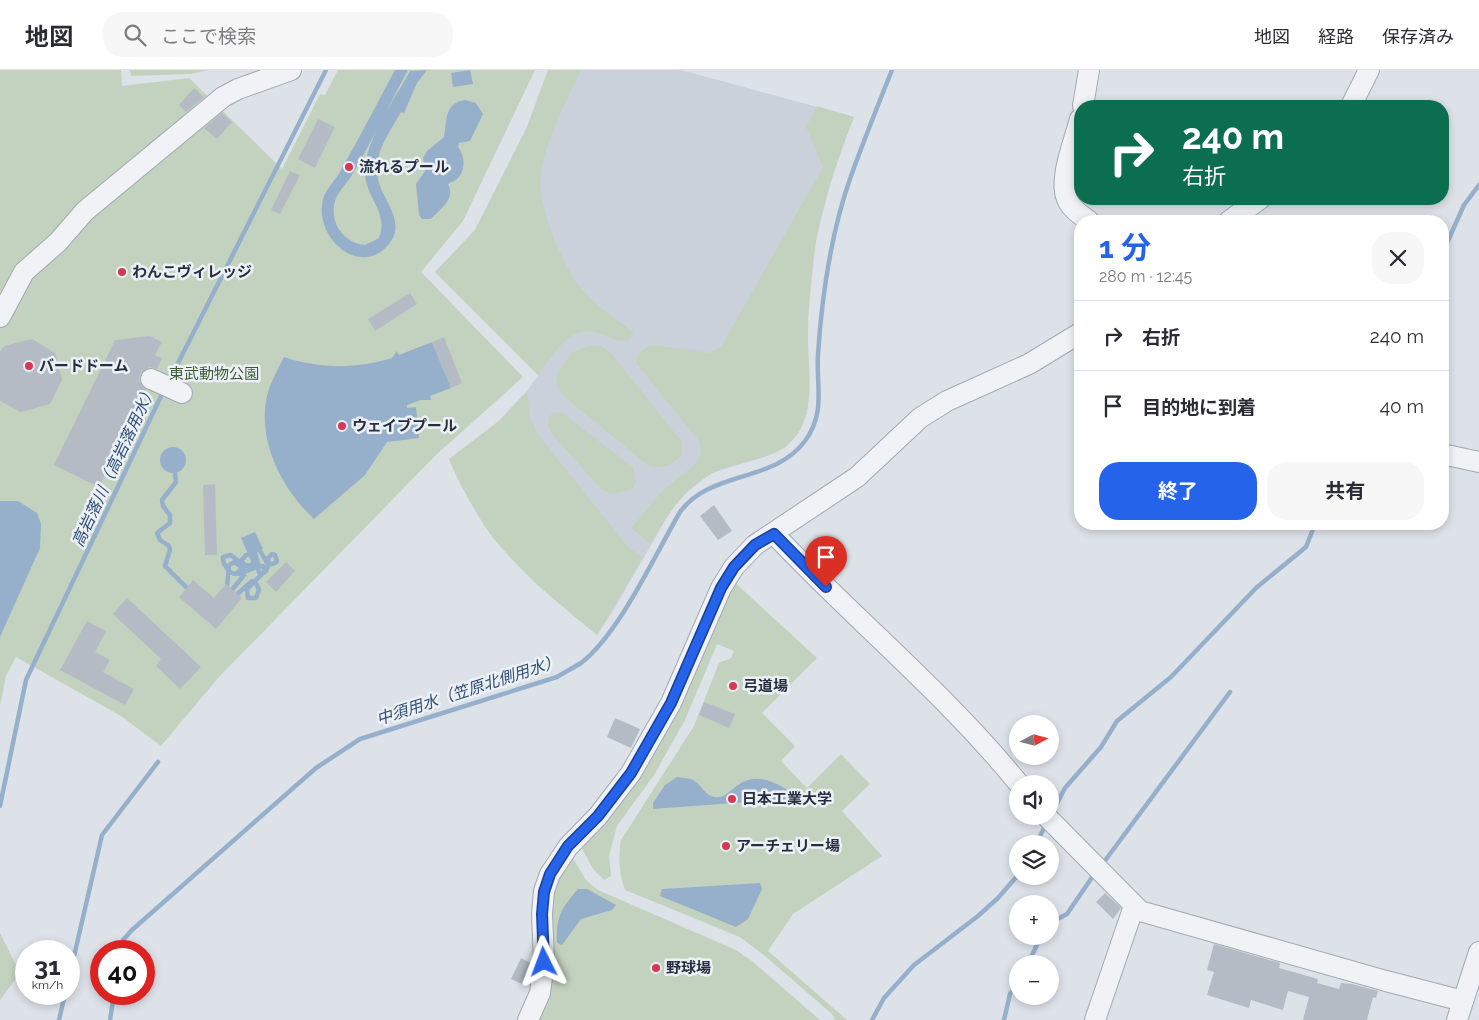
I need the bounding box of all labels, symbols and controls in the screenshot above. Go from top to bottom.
search box [103,12,453,57]
icon: search [121,21,149,49]
text: 地図 [25,22,73,51]
text: ここで検索 [161,25,256,47]
text: 地図 [1254,26,1290,47]
text: 経路 [1318,26,1354,47]
text: 保存済み [1382,26,1454,47]
text: 240 m [1182,116,1284,157]
icon: right [1099,120,1164,185]
place label: 流れるプール [359,158,449,176]
marker: 流れるプール [343,161,355,173]
text: 右折 [1182,163,1226,189]
text: 1 分 [1099,230,1151,265]
button: close [1372,232,1424,284]
place label: わんこヴィレッジ [132,263,252,281]
marker: わんこヴィレッジ [116,266,128,278]
text: 280 m · 12:45 [1099,267,1192,286]
icon: right [1099,322,1127,350]
text: 240 m [1370,325,1424,347]
text: 右折 [1142,326,1180,348]
place label: バードドーム [39,357,129,375]
marker: バードドーム [23,360,35,372]
park label: 東武動物公園 [169,365,259,383]
water label: 高岩落川（高岩落用水） [68,382,160,550]
icon: arrive [1099,392,1127,420]
text: 40 m [1380,395,1424,417]
text: 目的地に到着 [1142,396,1256,418]
place label: ウェイブプール [352,417,457,435]
marker: ウェイブプール [336,420,348,432]
button: 終了 [1099,462,1257,520]
button: 共有 [1267,462,1424,520]
pin [805,536,847,587]
icon: arrive [812,543,840,571]
water label: 中須用水（笠原北側用水） [374,651,562,729]
place label: 弓道場 [743,677,788,695]
marker: 弓道場 [727,680,739,692]
north arrow [1009,715,1059,765]
map controls [1009,715,1059,1005]
button: sound [1009,775,1059,825]
place label: 日本工業大学 [742,790,832,808]
marker: 日本工業大学 [726,793,738,805]
button: layers [1009,835,1059,885]
place label: アーチェリー場 [736,837,840,855]
marker: アーチェリー場 [720,840,732,852]
button: + [1009,895,1059,945]
position arrow [517,935,569,987]
speed limit sign: 40 [90,940,155,1005]
text: 31 [34,951,61,981]
button: − [1009,955,1059,1005]
place label: 野球場 [666,959,711,977]
marker: 野球場 [650,962,662,974]
text: km/h [32,978,63,992]

